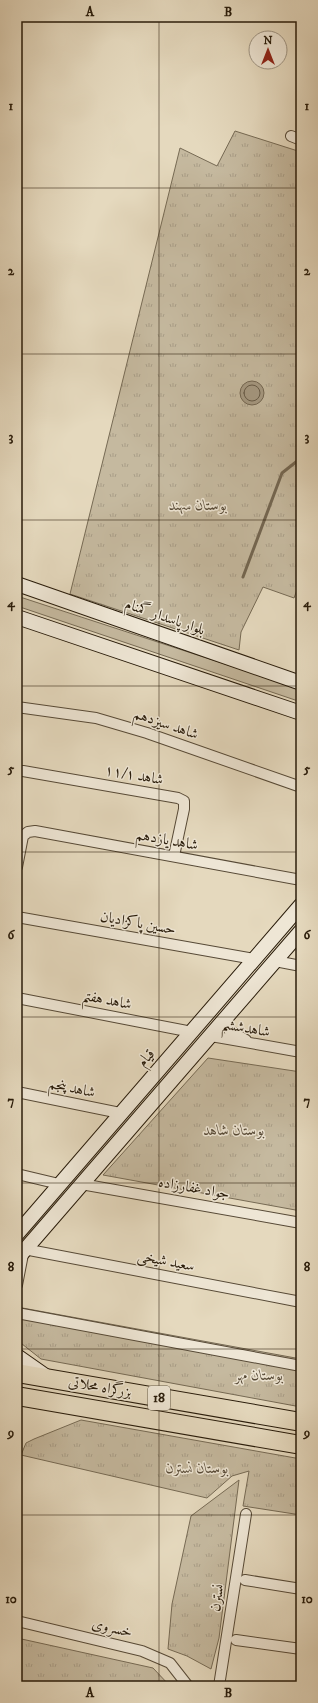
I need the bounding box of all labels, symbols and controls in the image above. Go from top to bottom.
text: A [85,4,95,20]
text: B [224,4,232,20]
north arrow [248,30,288,70]
text: N [263,34,273,48]
text: 1 [9,98,14,114]
text: 1 [305,98,310,114]
text: 2 [8,263,15,279]
text: 2 [304,263,311,279]
text: 3 [9,429,14,445]
text: 3 [305,429,310,445]
park label: بوستان سهند [169,496,227,515]
street label: بلوار پاسدار گمنام [121,593,208,642]
text: 4 [6,595,15,612]
text: 4 [302,595,311,612]
street label: شاهد سیزدهم [130,704,201,748]
street label: شاهد ۱۱/۱ [103,760,165,790]
text: 5 [7,761,15,777]
text: 5 [303,761,311,777]
street label: شاهد یازدهم [134,825,200,859]
street label: حسین پاکزادیان [98,907,177,940]
text: 6 [8,927,16,943]
text: 6 [304,927,312,943]
street label: شاهد هفتم [80,986,133,1019]
street label: شاهدششم [220,1014,272,1046]
street label: قیام [133,1045,161,1073]
street label: شاهد پنجم [46,1074,97,1106]
text: 7 [8,1093,15,1109]
text: 7 [304,1093,311,1109]
park label: بوستان شاهد [203,1121,265,1140]
street label: جواد غفارزاده [157,1172,231,1204]
street label: سعید شیخی [135,1246,196,1277]
text: 8 [8,1259,15,1275]
text: 8 [304,1259,311,1275]
park label: بوستان مهر [234,1366,283,1385]
street label: بزرگراه محلاتی [67,1371,134,1402]
road number: 18 [148,1386,170,1410]
text: 9 [7,1425,14,1441]
text: 9 [303,1425,310,1441]
park label: بوستان نسترن [165,1459,229,1478]
street label: نسترن [205,1583,229,1613]
text: 10 [5,1591,17,1607]
text: 10 [301,1591,313,1607]
street label: خسروی [90,1614,134,1642]
text: A [85,1685,95,1701]
text: B [224,1685,232,1701]

